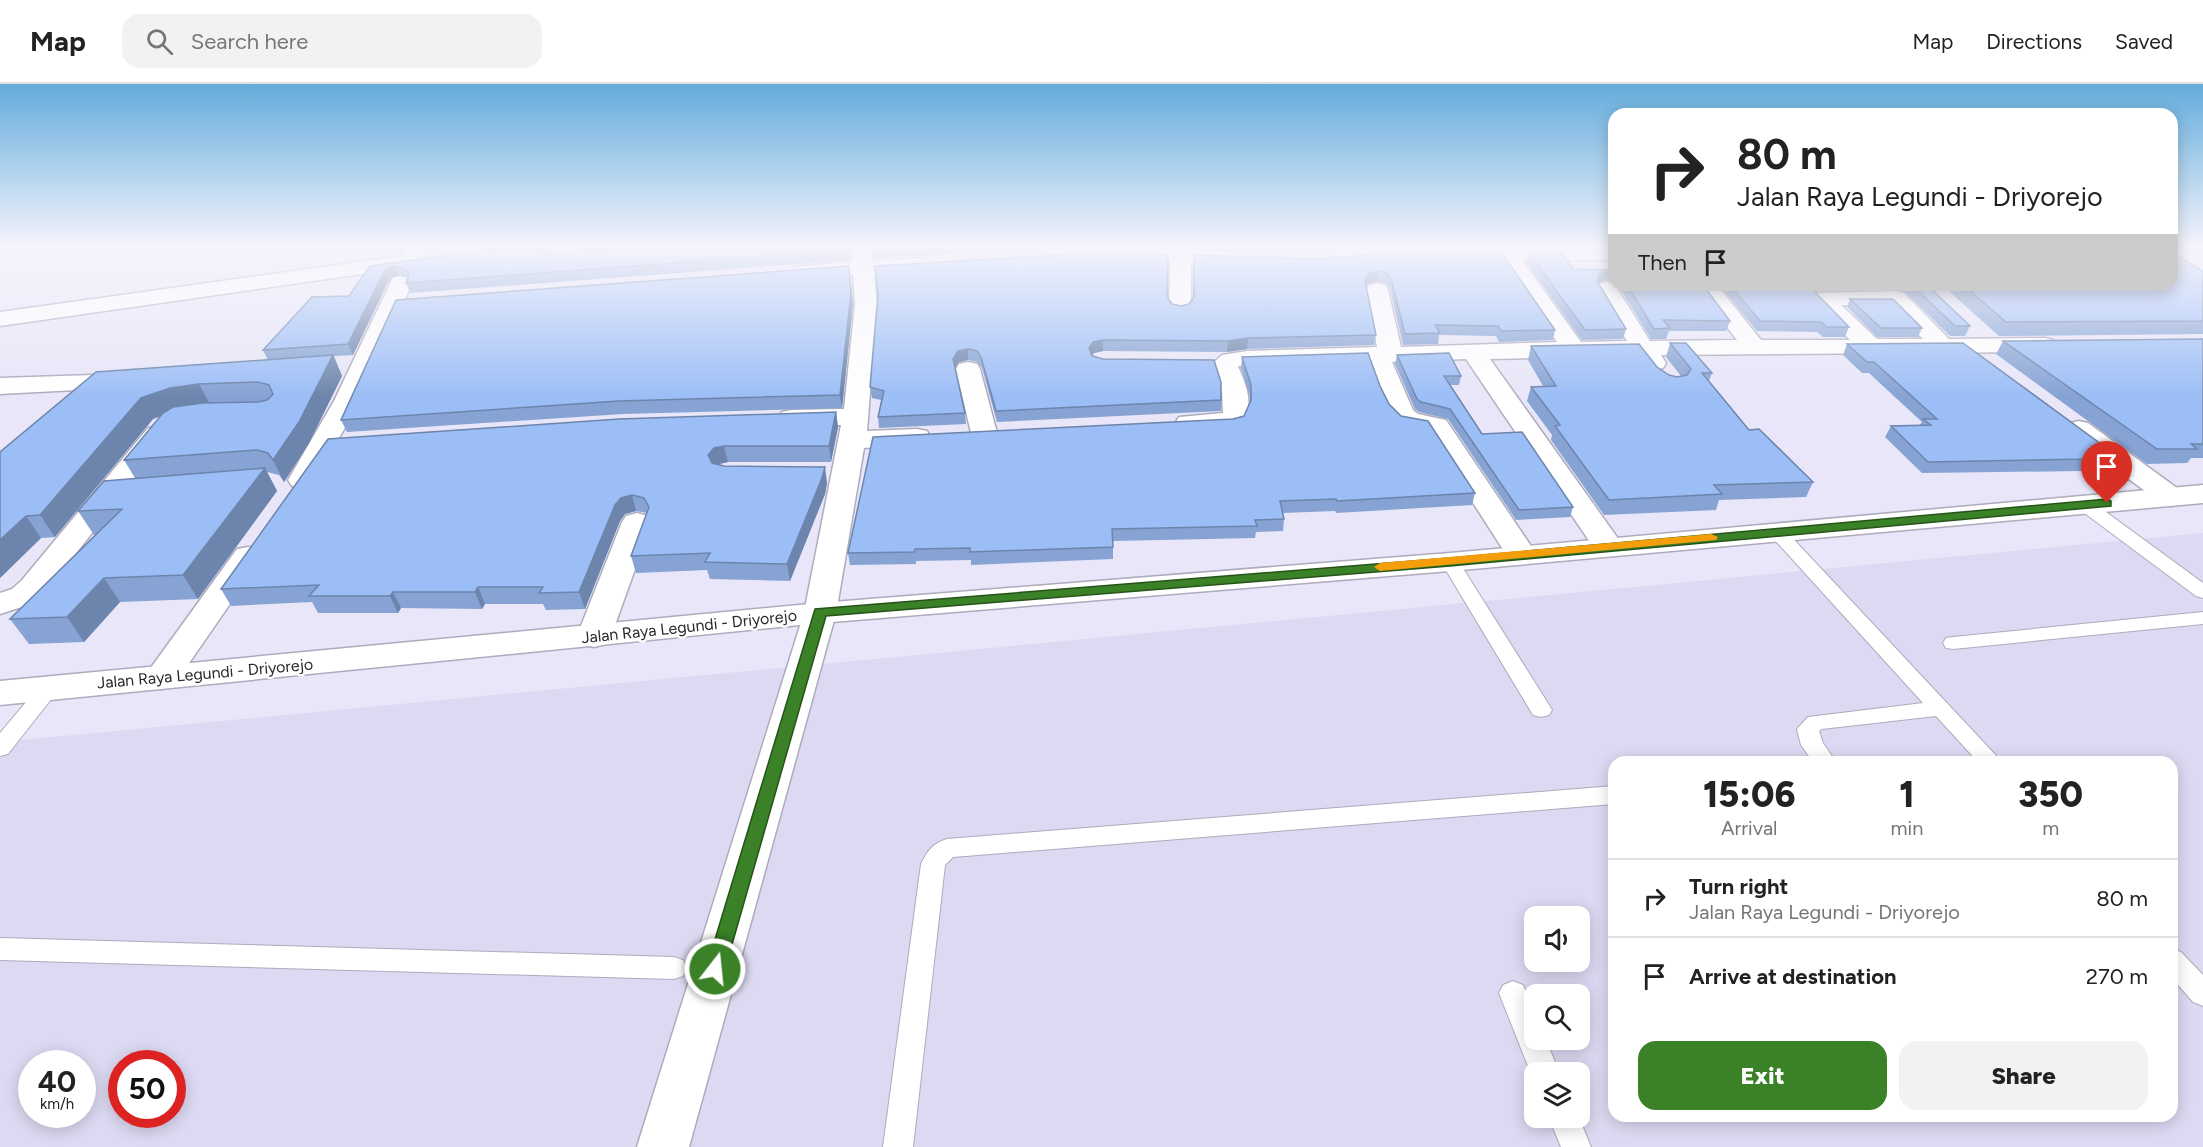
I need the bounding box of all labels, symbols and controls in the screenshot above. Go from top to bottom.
search box [122,14,542,68]
text: Map [30,24,86,58]
icon: search [143,25,176,58]
text: Search here [191,28,308,55]
text: Map [1912,29,1953,54]
text: Directions [1986,29,2082,54]
text: Saved [2115,29,2173,54]
text: 80 m [1737,129,1837,180]
icon: right [1638,132,1716,210]
text: Jalan Raya Legundi - Driyorejo [1737,180,2103,213]
icon: arrive [1699,246,1732,279]
text: Then [1638,249,1687,276]
pin [2081,441,2132,503]
icon: arrive [2090,450,2123,483]
street label: Jalan Raya Legundi - Driyorejo [580,606,798,647]
street label: Jalan Raya Legundi - Driyorejo [96,655,314,692]
text: 15:06 [1703,773,1796,816]
text: 1 [1899,773,1915,816]
text: 350 [2018,773,2083,816]
text: Arrival [1721,816,1778,840]
text: min [1891,816,1923,840]
text: m [2042,816,2059,840]
text: Turn right [1689,873,1788,900]
icon: right [1638,882,1671,915]
text: 80 m [2096,885,2148,912]
text: Jalan Raya Legundi - Driyorejo [1689,900,1960,924]
map controls [1524,906,1590,1128]
button: sound [1524,906,1590,972]
position arrow [683,937,747,1001]
icon: arrive [1638,960,1671,993]
text: Arrive at destination [1689,963,1897,990]
text: 270 m [2086,963,2148,990]
button: search [1524,984,1590,1050]
button: Exit [1638,1041,1887,1110]
button: Share [1899,1041,2148,1110]
speed limit sign: 50 [108,1050,186,1128]
button: layers [1524,1062,1590,1128]
text: 40 [38,1063,76,1100]
text: km/h [40,1095,74,1113]

